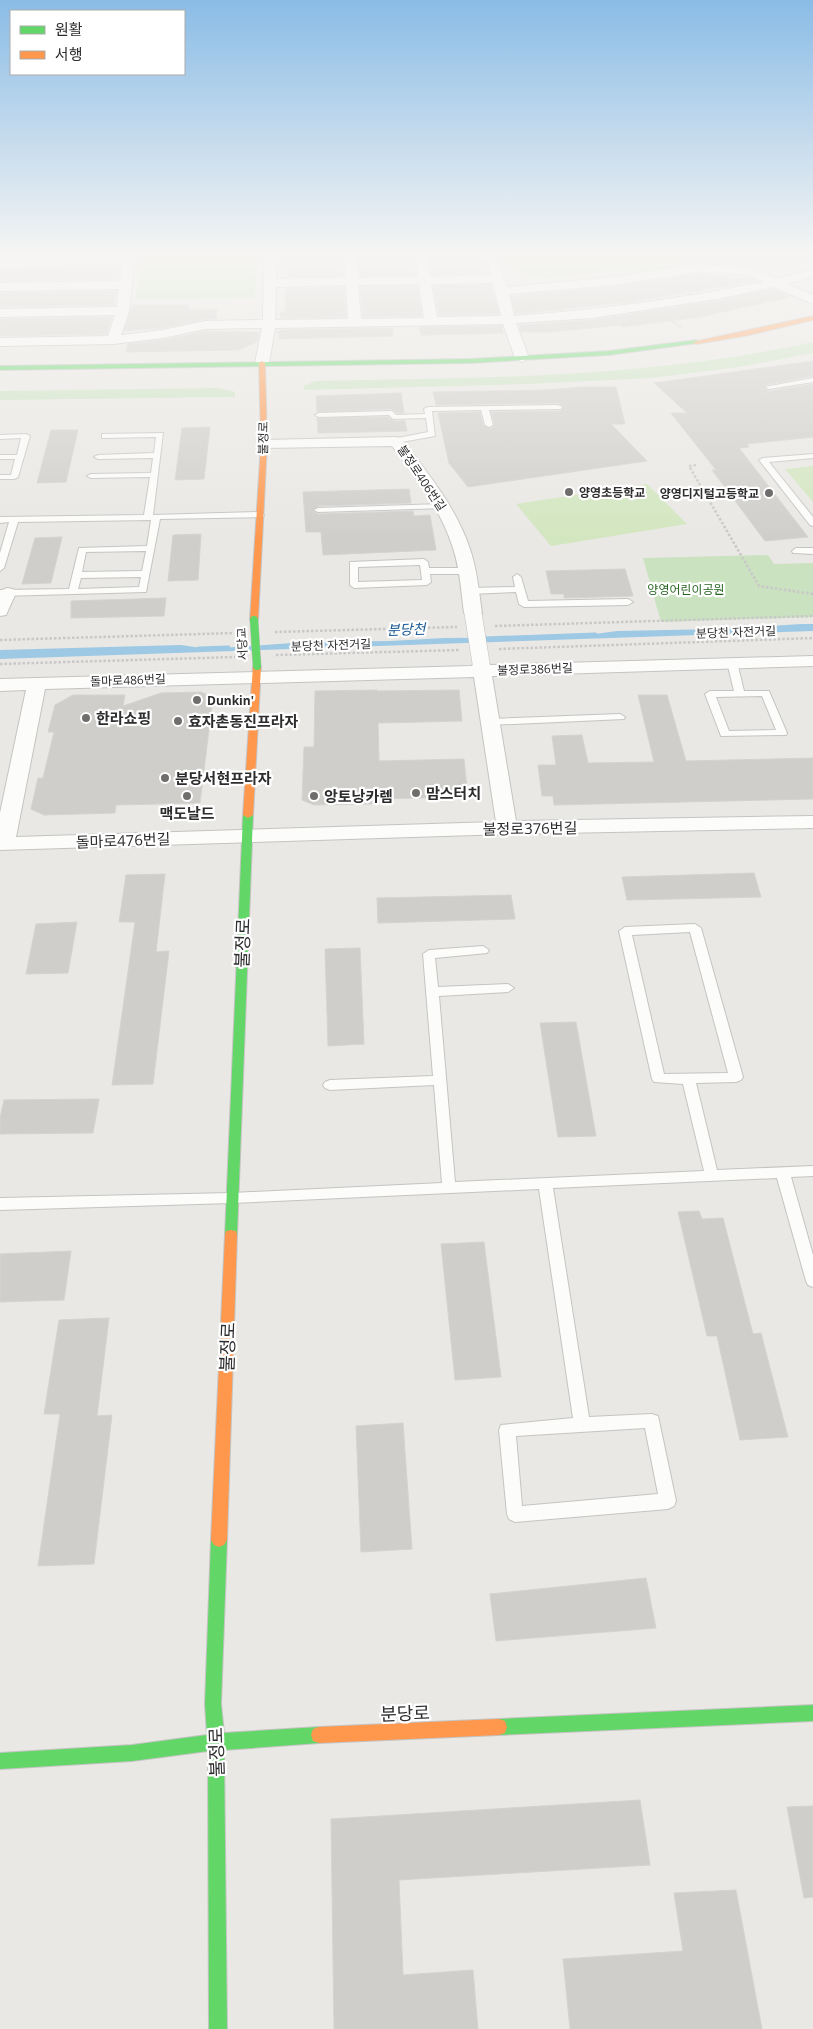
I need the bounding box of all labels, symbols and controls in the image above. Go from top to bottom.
legend [10,10,185,75]
text: 원활 [55,19,83,39]
text: 서행 [55,44,83,64]
street label: 불정로 [254,421,272,455]
street label: 불정로406번길 [394,442,450,514]
place label: 양영초등학교 [579,484,645,501]
place label: 양영디지털고등학교 [660,485,759,502]
marker: 양영초등학교 [563,486,575,498]
marker: 양영디지털고등학교 [763,487,775,499]
park label: 양영어린이공원 [647,581,725,598]
water label: 분당천 [386,619,427,639]
street label: 분당천 자전거길 [696,622,776,642]
street label: 서당교 [233,627,251,661]
street label: 분당천 자전거길 [291,635,371,655]
street label: 불정로386번길 [497,659,573,679]
street label: 돌마로486번길 [90,670,166,690]
place label: Dunkin' [207,692,254,709]
marker: Dunkin' [191,694,203,706]
place label: 한라쇼핑 [96,708,151,728]
place label: 효자촌동진프라자 [188,711,299,731]
marker: 한라쇼핑 [80,712,92,724]
marker: 효자촌동진프라자 [172,715,184,727]
place label: 분당서현프라자 [175,768,272,788]
marker: 분당서현프라자 [159,772,171,784]
place label: 맘스터치 [426,783,481,803]
place label: 앙토낭카렘 [324,786,393,806]
marker: 맘스터치 [410,787,422,799]
marker: 맥도날드 [181,790,193,802]
marker: 앙토낭카렘 [308,790,320,802]
place label: 맥도날드 [159,803,215,823]
street label: 불정로376번길 [482,817,578,839]
street label: 돌마로476번길 [75,828,171,852]
street label: 불정로 [229,918,255,968]
street label: 불정로 [214,1322,240,1372]
street label: 분당로 [380,1700,430,1726]
street label: 불정로 [203,1727,229,1777]

